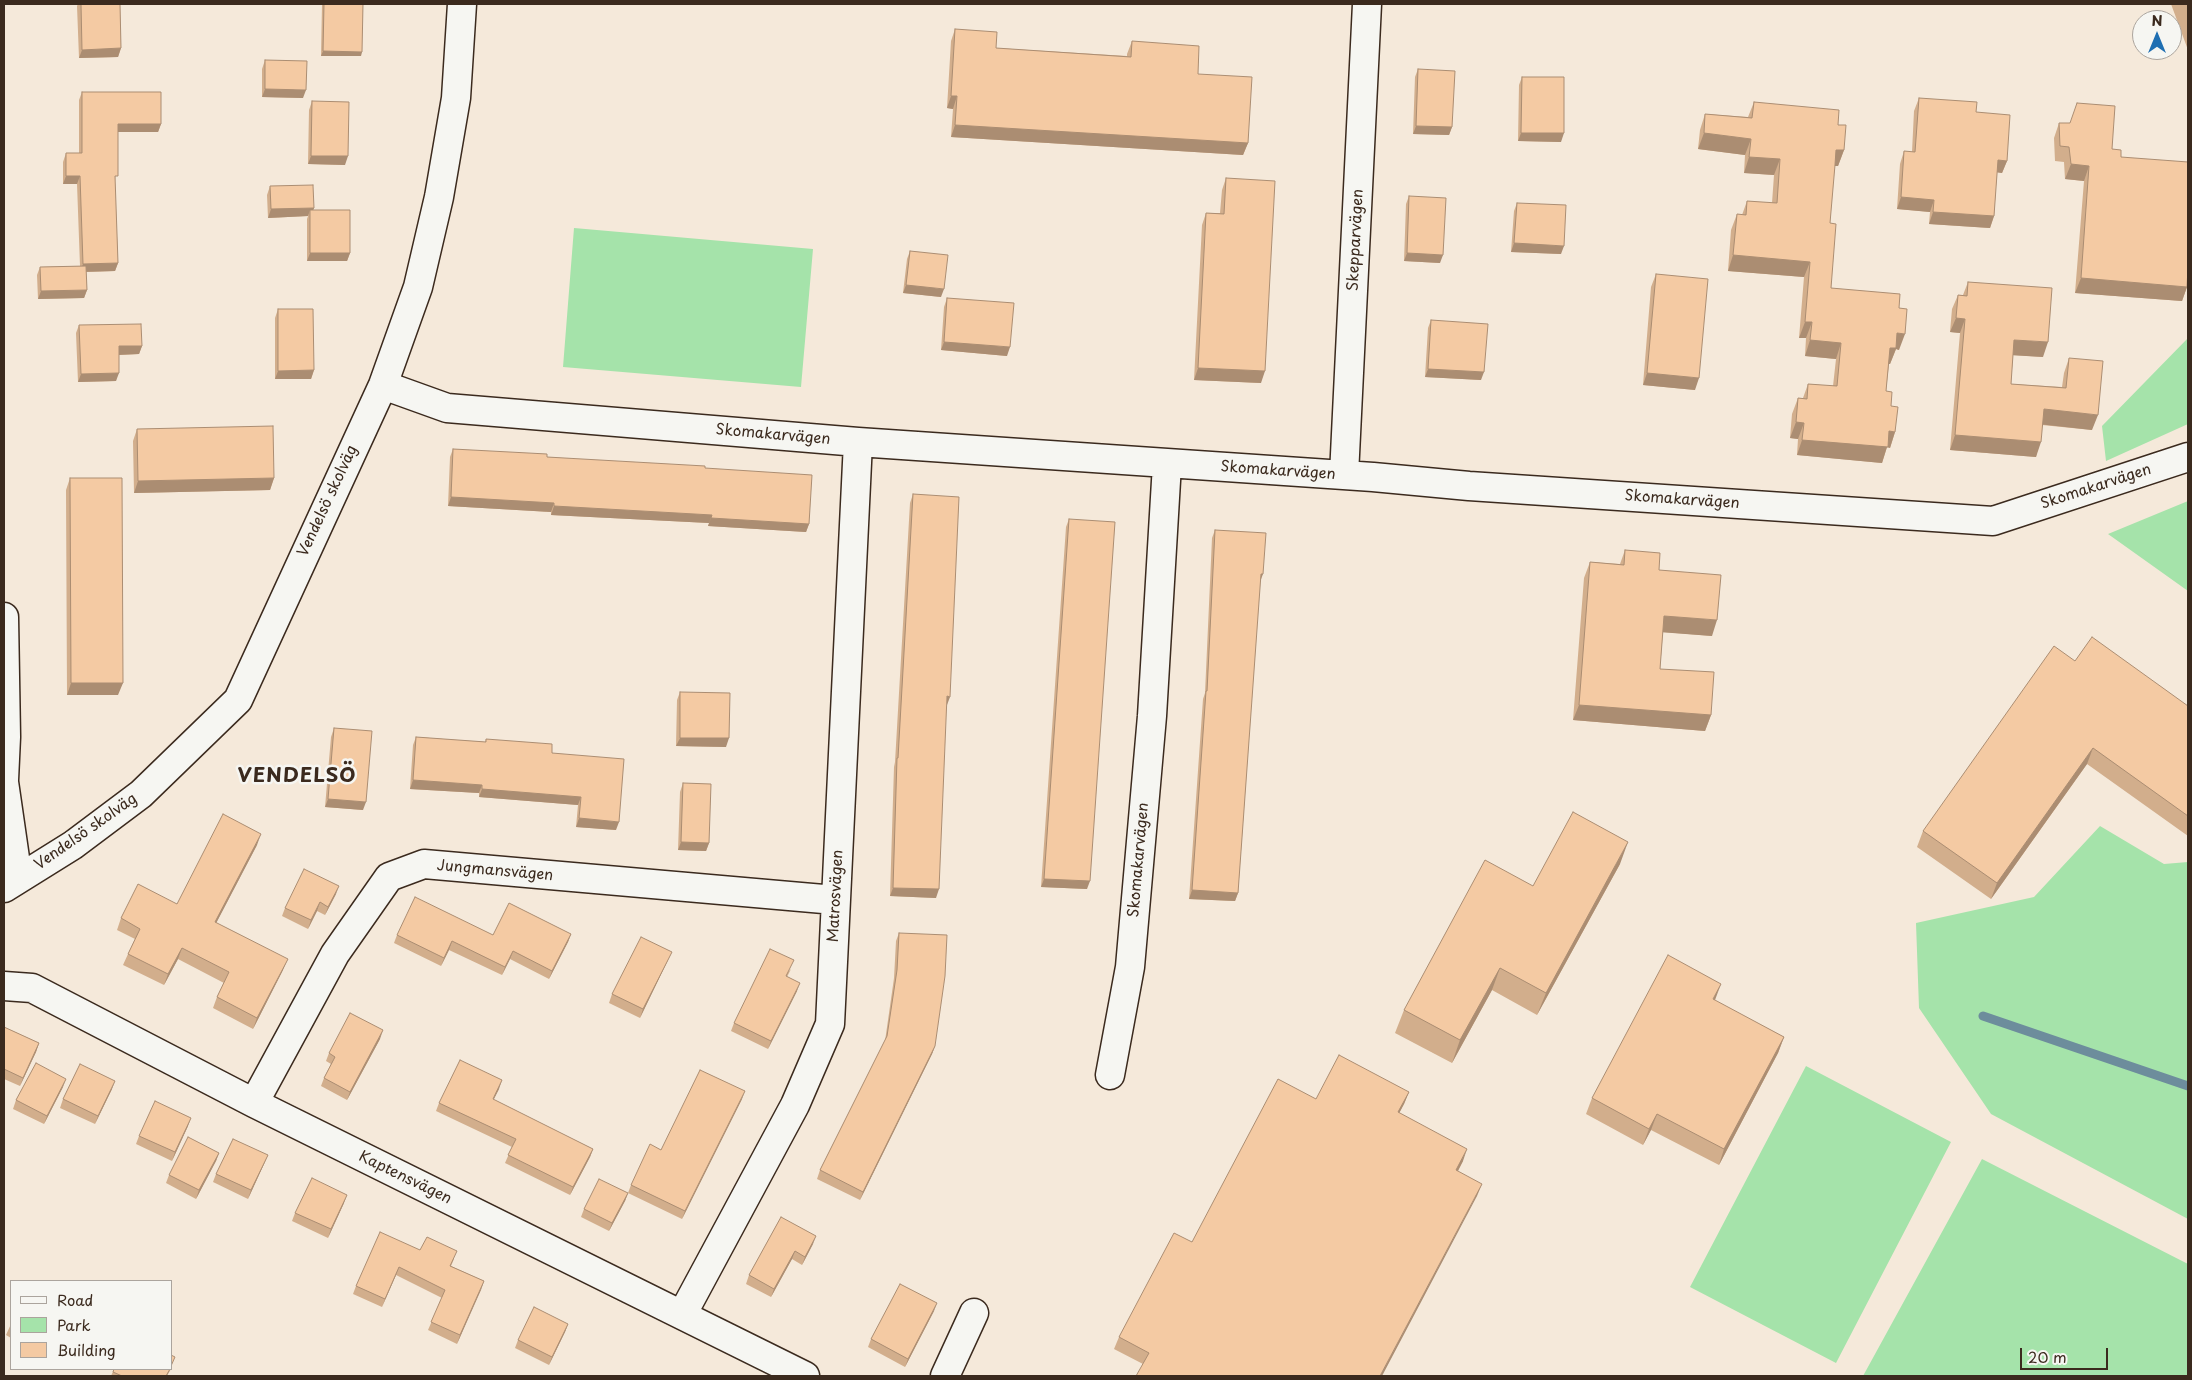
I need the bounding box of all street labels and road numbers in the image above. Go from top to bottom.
street label: Skepparvägen [1344,188,1368,292]
street label: Skomakarvägen [715,421,831,449]
street label: Vendelsö skolväg [294,443,362,559]
street label: Skomakarvägen [1220,458,1336,484]
street label: Skomakarvägen [2038,461,2154,513]
street label: Skomakarvägen [1624,487,1740,513]
street label: Vendelsö skolväg [31,790,141,874]
street label: Skomakarvägen [1125,802,1153,918]
street label: Matrosvägen [825,849,847,943]
street label: Jungmansvägen [436,857,554,885]
street label: Kaptensvägen [356,1148,454,1208]

